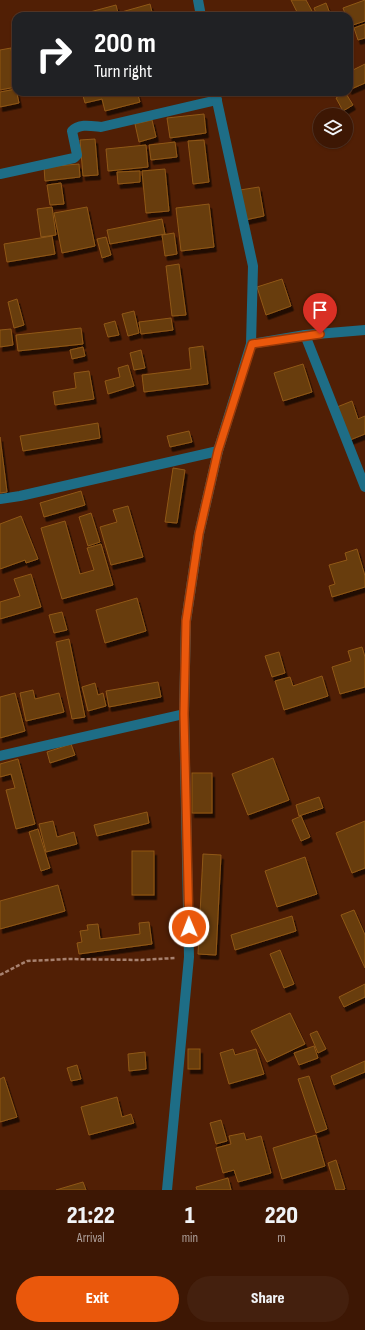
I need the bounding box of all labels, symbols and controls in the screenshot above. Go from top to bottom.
text: 200 m [94,27,156,60]
icon: right [28,28,80,80]
text: Turn right [94,61,152,82]
map controls [313,108,353,148]
button: layers [313,108,353,148]
pin [303,293,337,334]
icon: arrive [309,299,331,321]
position arrow [168,906,210,948]
text: 21:22 [67,1201,115,1230]
text: 1 [185,1201,195,1230]
text: 220 [265,1201,298,1230]
text: Arrival [77,1230,105,1246]
text: min [182,1230,198,1246]
text: m [277,1230,286,1246]
button: Exit [16,1276,179,1322]
button: Share [187,1276,349,1322]

